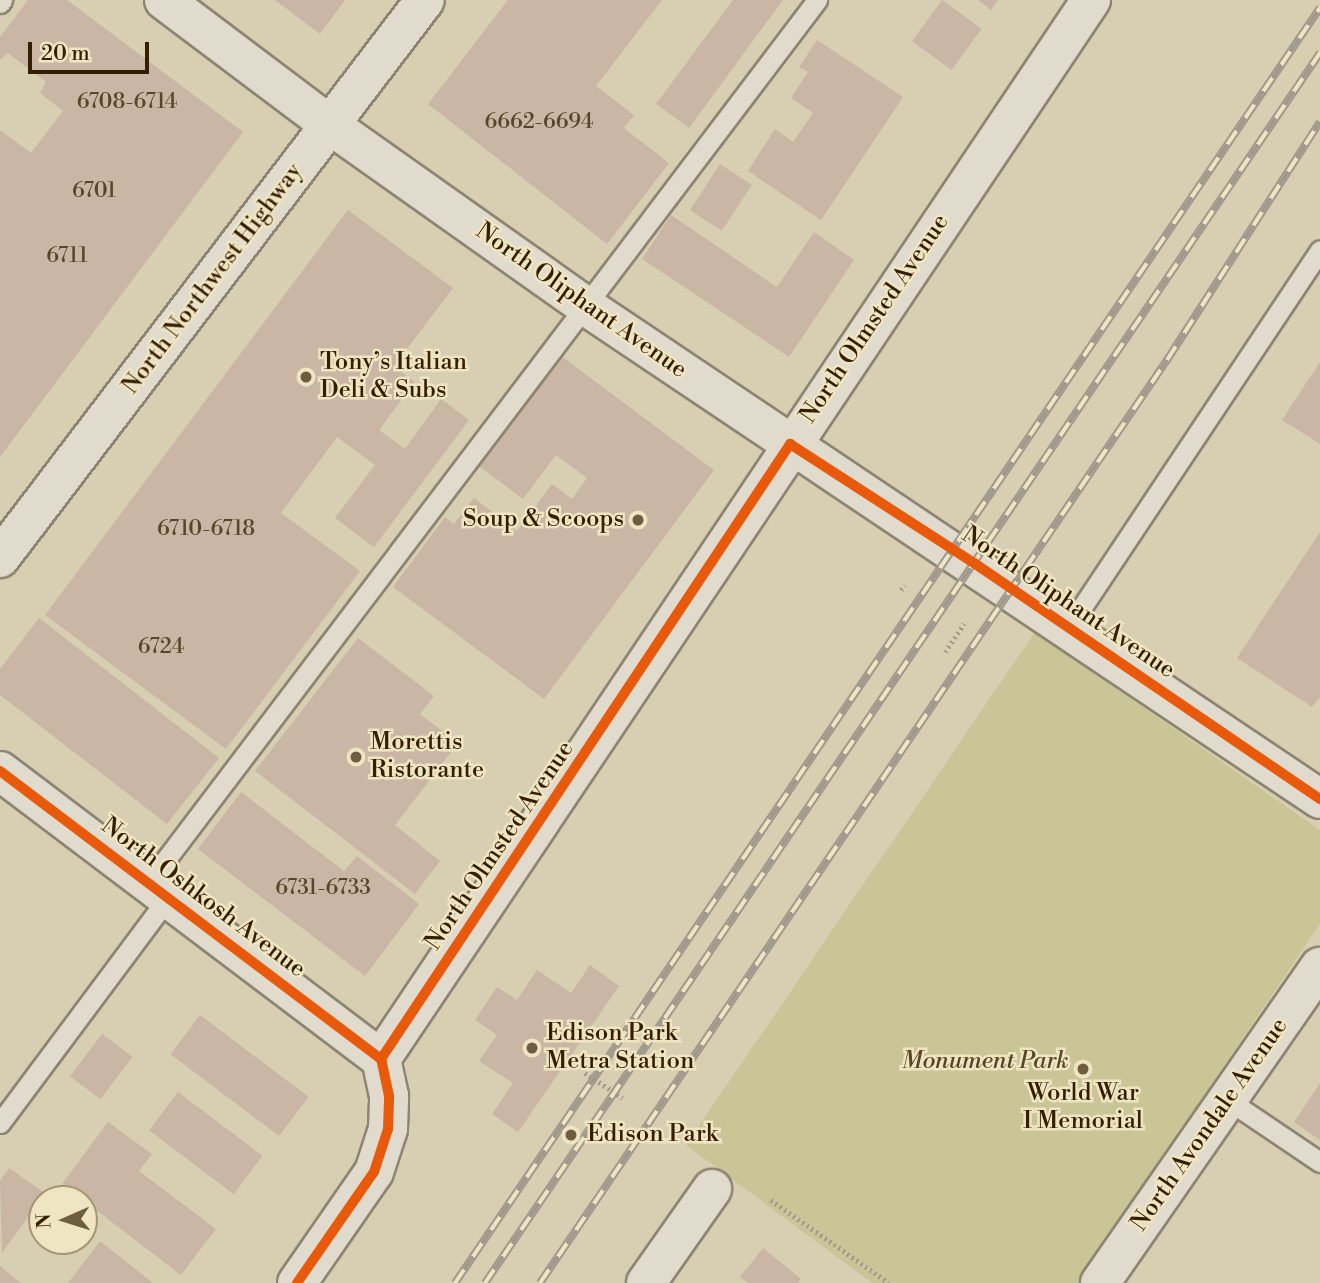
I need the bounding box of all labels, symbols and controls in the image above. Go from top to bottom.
scale bar [32,28,152,72]
text: 20 m [41,41,90,67]
house number: 6708-6714 [77,89,177,115]
house number: 6662-6694 [484,109,594,135]
street label: North Northwest Highway [117,158,309,400]
house number: 6701 [72,178,116,204]
street label: North Olmsted Avenue [794,209,956,429]
street label: North Oliphant Avenue [470,217,692,385]
house number: 6711 [46,243,88,269]
place label: Tony’s Italian Deli & Subs [320,349,467,405]
marker: Tony’s Italian Deli & Subs [298,369,314,385]
place label: Soup & Scoops [463,506,624,534]
marker: Soup & Scoops [630,512,646,528]
house number: 6710-6718 [157,516,255,542]
street label: North Oliphant Avenue [956,521,1180,685]
house number: 6724 [138,634,184,660]
place label: Morettis Ristorante [370,729,484,785]
street label: North Olmsted Avenue [419,736,581,956]
marker: Morettis Ristorante [348,749,364,765]
street label: North Oshkosh Avenue [95,812,311,984]
house number: 6731-6733 [275,875,371,901]
street label: North Avondale Avenue [1125,1013,1295,1237]
place label: Edison Park Metra Station [546,1020,694,1076]
marker: Edison Park Metra Station [524,1040,540,1056]
park label: Monument Park [902,1048,1068,1076]
marker: World War I Memorial [1075,1061,1091,1077]
place label: World War I Memorial [1023,1080,1143,1136]
place label: Edison Park [587,1121,718,1149]
marker: Edison Park [561,1125,581,1145]
north arrow [28,1185,98,1255]
text: N [32,1213,56,1229]

